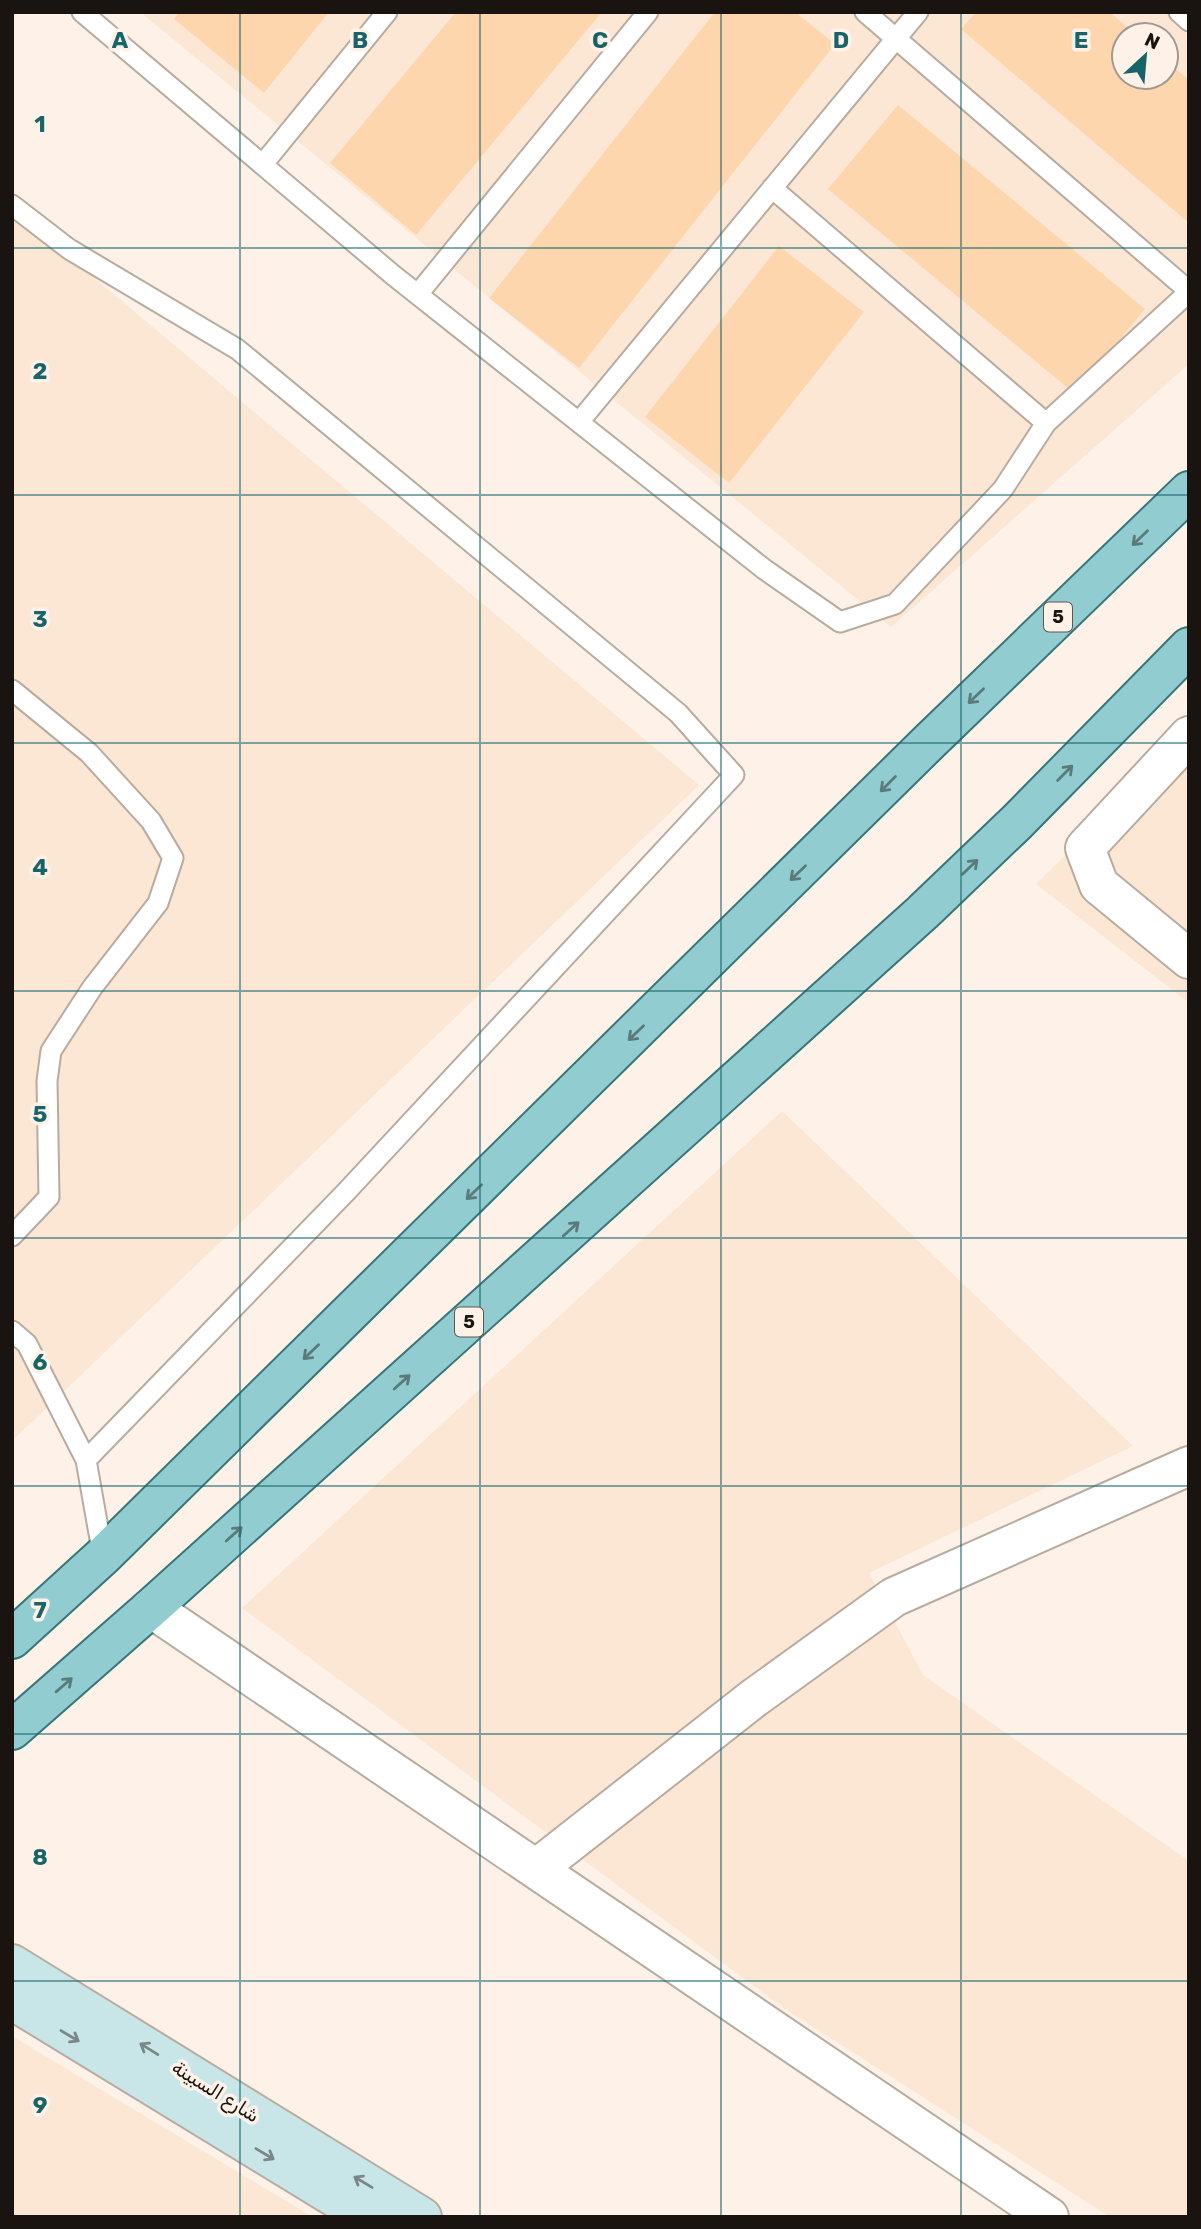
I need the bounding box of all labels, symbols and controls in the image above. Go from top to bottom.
north arrow [1110,21,1180,91]
text: A [112,26,129,54]
text: B [352,26,368,54]
text: C [592,26,608,54]
text: D [833,26,849,54]
text: E [1074,26,1088,54]
text: N [1141,28,1163,55]
text: 1 [34,110,46,138]
text: 2 [33,357,47,385]
one-way arrow [1132,530,1149,547]
road number: 5 [1044,602,1072,632]
text: 3 [32,605,48,633]
one-way arrow [968,688,985,705]
one-way arrow [1056,765,1073,782]
one-way arrow [879,776,896,793]
text: 4 [32,853,48,881]
one-way arrow [961,858,978,875]
one-way arrow [790,865,807,882]
one-way arrow [628,1024,645,1041]
text: 5 [33,1100,48,1128]
one-way arrow [465,1184,482,1201]
one-way arrow [562,1222,580,1238]
road number: 5 [455,1308,483,1336]
one-way arrow [303,1343,320,1360]
text: 6 [33,1348,48,1376]
one-way arrow [393,1374,411,1390]
one-way arrow [224,1526,242,1542]
text: 7 [33,1596,47,1624]
one-way arrow [54,1677,72,1693]
text: 8 [32,1843,48,1871]
one-way arrow [60,2029,80,2043]
one-way arrow [139,2042,159,2056]
street label: شارع السبينة [167,2056,264,2129]
text: 9 [33,2091,47,2119]
one-way arrow [254,2148,274,2162]
one-way arrow [353,2175,373,2189]

